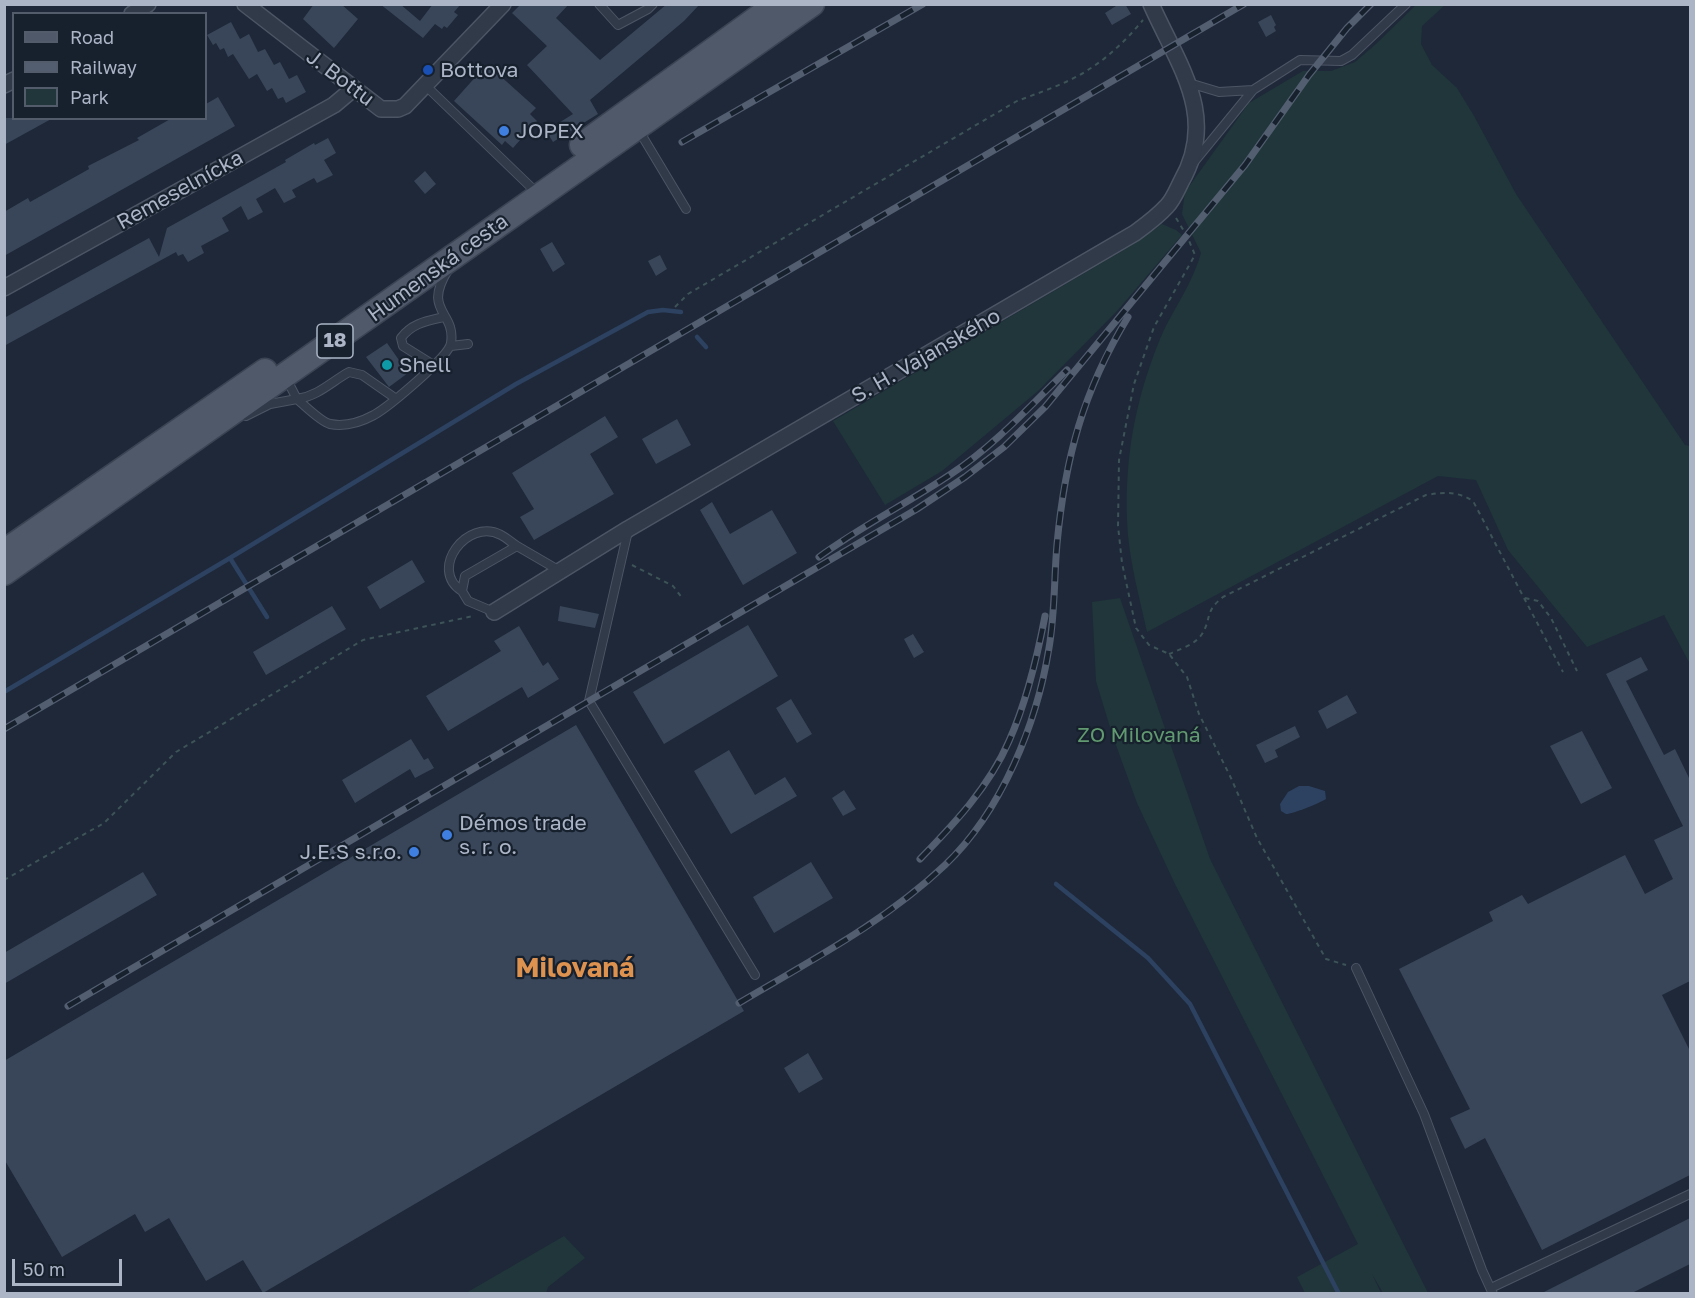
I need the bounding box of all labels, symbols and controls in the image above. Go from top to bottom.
legend [12,12,207,120]
text: Road [70,26,114,48]
street label: J. Bottu [301,44,379,112]
text: Railway [70,56,137,78]
place label: Bottova [440,57,518,83]
marker: Bottova [421,63,435,77]
text: Park [70,86,109,108]
place label: JOPEX [516,118,584,144]
marker: JOPEX [497,124,511,138]
street label: Remeselnícka [112,145,248,235]
street label: Humenská cesta [363,209,513,327]
street label: S. H. Vajanského [847,303,1005,409]
road number: 18 [317,324,353,358]
place label: Shell [399,352,451,378]
marker: Shell [380,358,394,372]
park label: ZO Milovaná [1077,722,1201,748]
place label: Démos trade s. r. o. [459,810,587,860]
marker: Démos trade s. r. o. [440,828,454,842]
place label: J.E.S s.r.o. [300,839,402,865]
marker: J.E.S s.r.o. [407,845,421,859]
district label: Milovaná [516,952,634,984]
scale bar [15,1247,124,1285]
text: 50 m [23,1258,65,1280]

